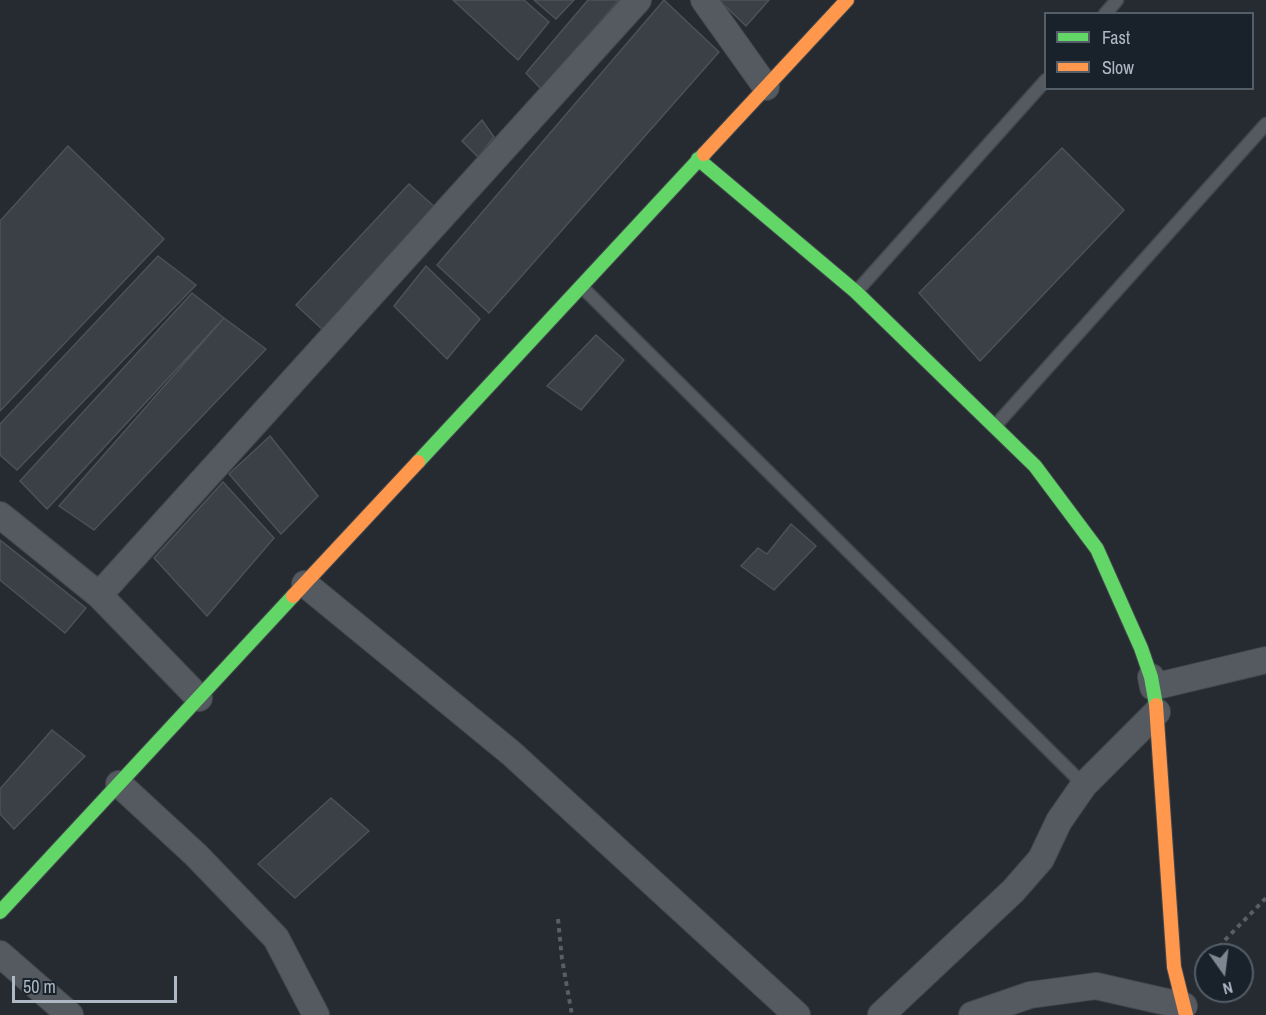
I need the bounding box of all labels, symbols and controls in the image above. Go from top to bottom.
legend [1044,12,1254,90]
text: Fast [1102,25,1130,50]
text: Slow [1102,55,1134,80]
north arrow [1194,943,1254,1003]
scale bar [15,964,180,1002]
text: 50 m [23,974,56,999]
text: N [1221,977,1235,1000]

